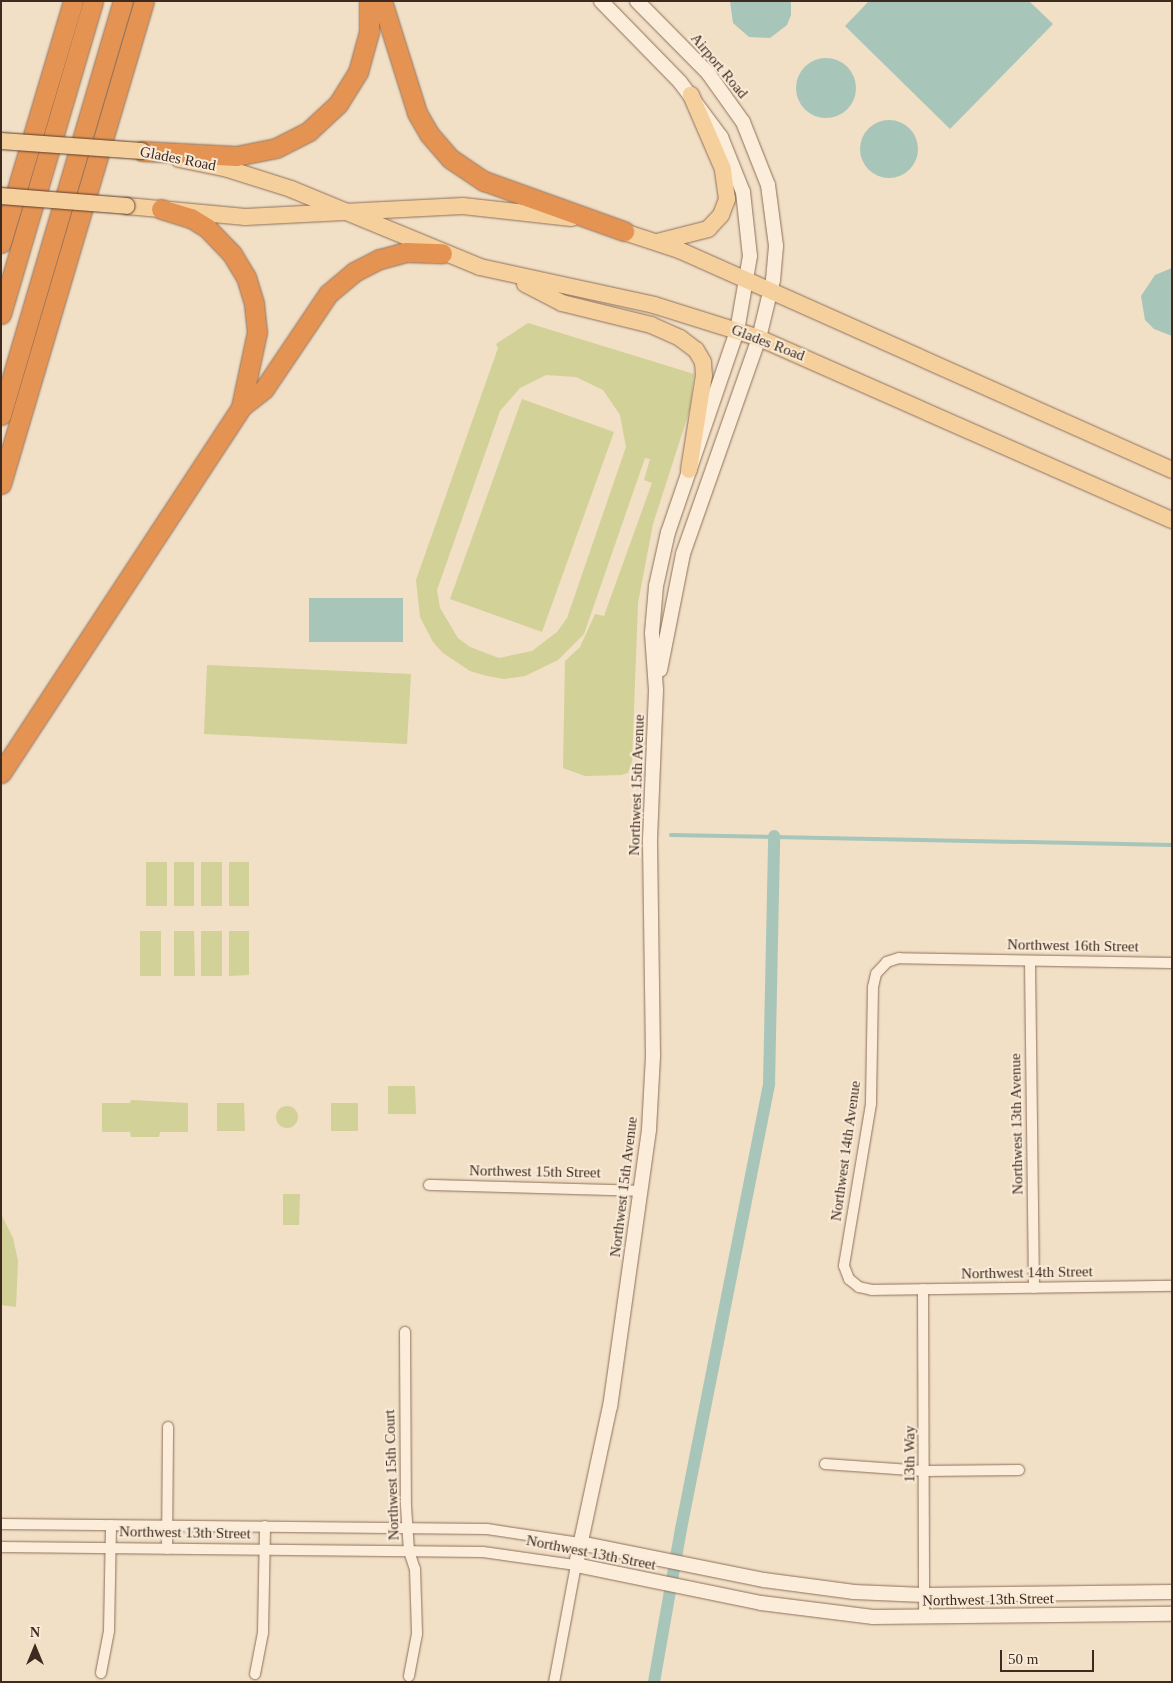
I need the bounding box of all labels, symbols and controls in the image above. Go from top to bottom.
street label: Airport Road [687,30,751,102]
street label: Glades Road [138,143,218,175]
street label: Glades Road [729,321,807,365]
street label: Northwest 15th Avenue [626,714,648,856]
street label: Northwest 16th Street [1007,936,1139,956]
street label: Northwest 13th Avenue [1007,1053,1027,1195]
street label: Northwest 14th Avenue [827,1079,865,1223]
street label: Northwest 15th Avenue [606,1115,642,1259]
street label: Northwest 15th Street [469,1162,601,1182]
street label: Northwest 14th Street [961,1263,1093,1283]
street label: Northwest 15th Court [381,1409,403,1541]
street label: 13th Way [901,1425,919,1483]
street label: Northwest 13th Street [119,1523,251,1543]
street label: Northwest 13th Street [525,1532,657,1574]
street label: Northwest 13th Street [922,1590,1054,1610]
north arrow [10,1623,60,1673]
text: N [30,1625,40,1640]
scale bar [1003,1640,1097,1672]
text: 50 m [1008,1651,1038,1667]

